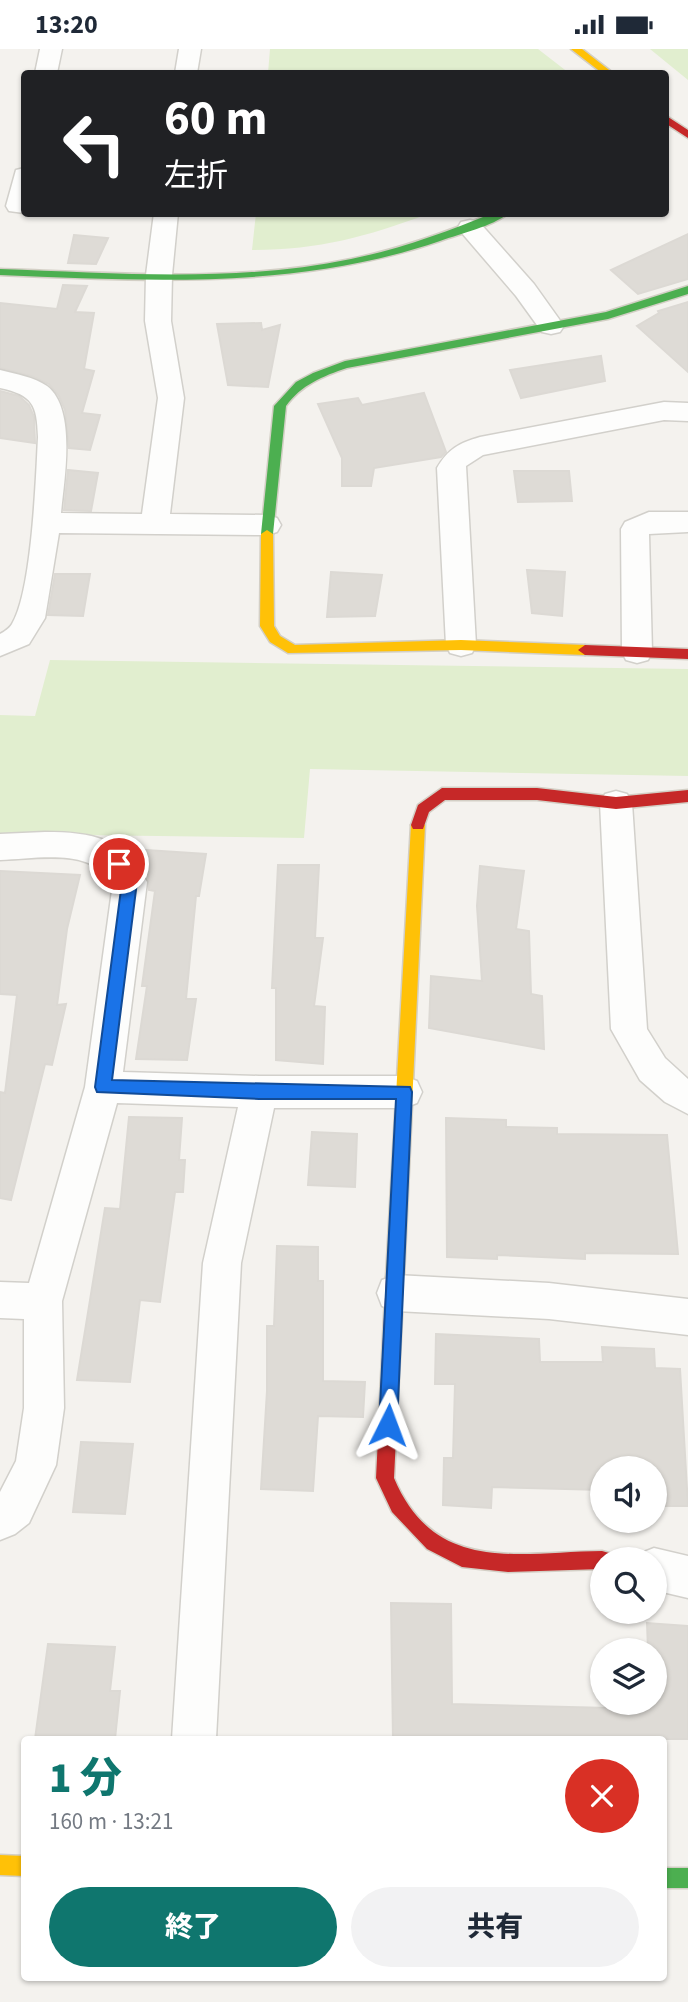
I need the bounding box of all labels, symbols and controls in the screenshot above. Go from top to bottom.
text: 13:20 [35,6,98,43]
text: 60 m [164,84,268,154]
icon: left [49,98,140,189]
text: 左折 [164,153,228,199]
pin [89,834,149,894]
icon: arrive [100,845,138,883]
position arrow [351,1388,425,1462]
map controls [590,1456,667,1715]
button: sound [590,1456,667,1533]
button: search [590,1547,667,1624]
button: layers [590,1638,667,1715]
text: 1 分 [49,1749,122,1809]
button: close [565,1759,639,1833]
text: 160 m · 13:21 [49,1805,173,1838]
button: 終了 [49,1887,337,1967]
button: 共有 [351,1887,639,1967]

